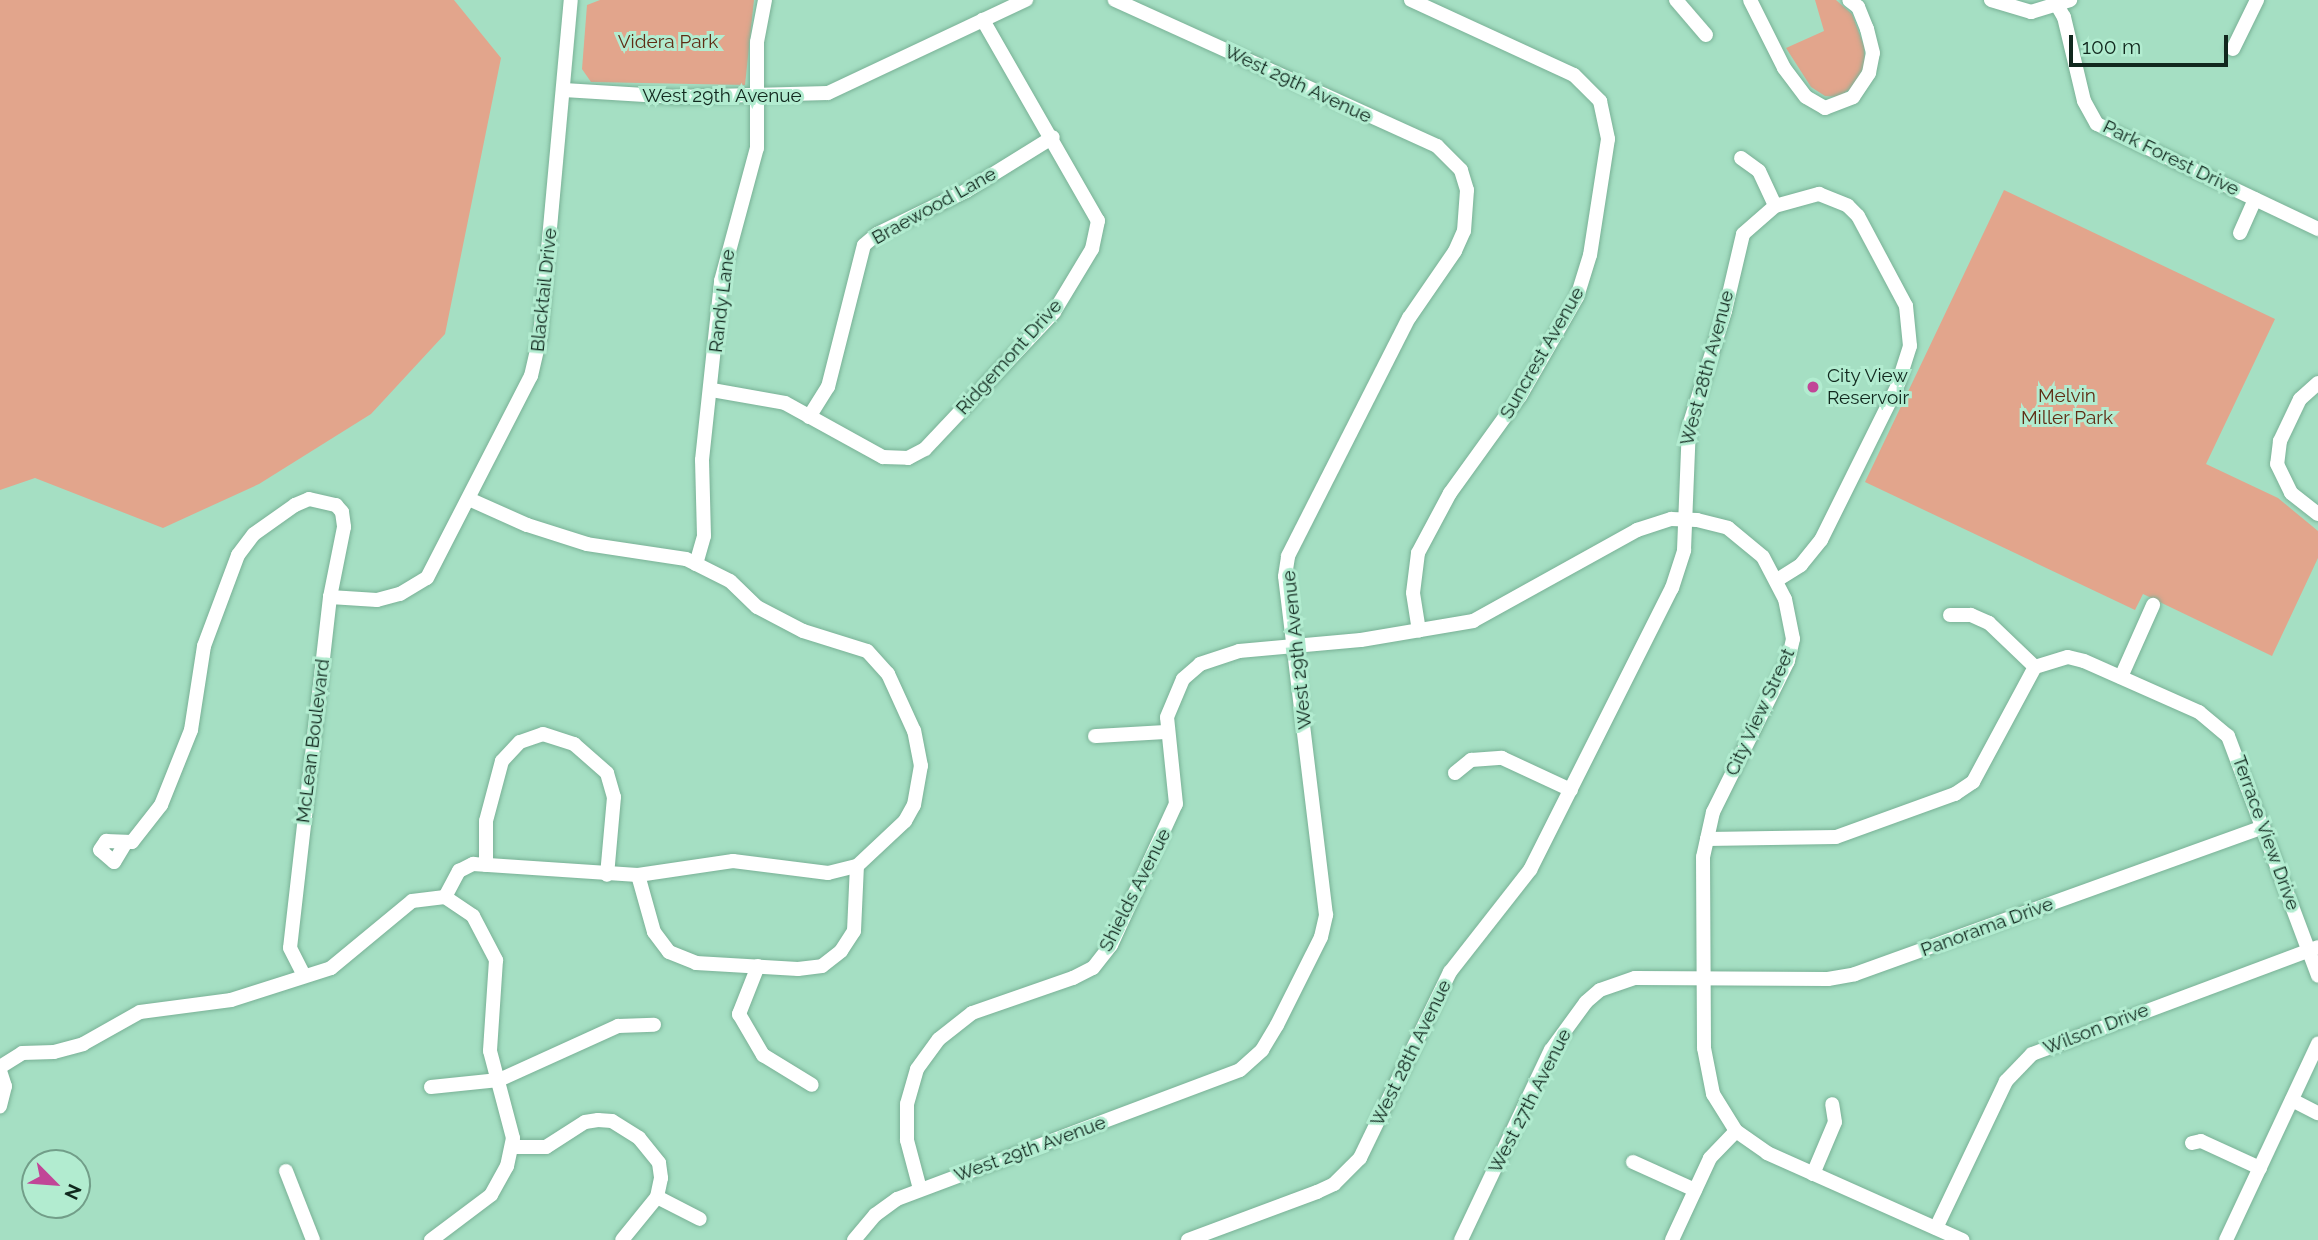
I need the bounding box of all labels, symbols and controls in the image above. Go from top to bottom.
scale bar [2073,21,2232,65]
park label: Videra Park [618,31,718,53]
text: 100 m [2082,34,2141,59]
street label: West 29th Avenue [1221,40,1375,128]
street label: West 29th Avenue [642,85,802,107]
street label: Park Forest Drive [2099,115,2243,201]
street label: Braewood Lane [868,162,1000,250]
street label: Blacktail Drive [526,227,562,353]
street label: Randy Lane [704,248,740,354]
street label: Suncrest Avenue [1495,283,1589,423]
street label: West 28th Avenue [1675,288,1739,448]
street label: Ridgemont Drive [951,295,1067,419]
place label: City View Reservoir [1827,365,1909,409]
marker: City View Reservoir [1805,379,1821,395]
park label: Melvin Miller Park [2021,385,2113,429]
street label: West 29th Avenue [1277,569,1317,731]
street label: City View Street [1720,644,1800,780]
street label: McLean Boulevard [292,658,334,824]
street label: Terrace View Drive [2227,752,2305,914]
street label: Shields Avenue [1094,824,1176,956]
street label: Panorama Drive [1918,892,2056,962]
street label: West 28th Avenue [1366,976,1456,1130]
street label: Wilson Drive [2040,998,2152,1060]
street label: West 27th Avenue [1484,1025,1576,1177]
street label: West 29th Avenue [951,1111,1109,1187]
north arrow [21,1149,91,1219]
text: N [60,1181,86,1203]

